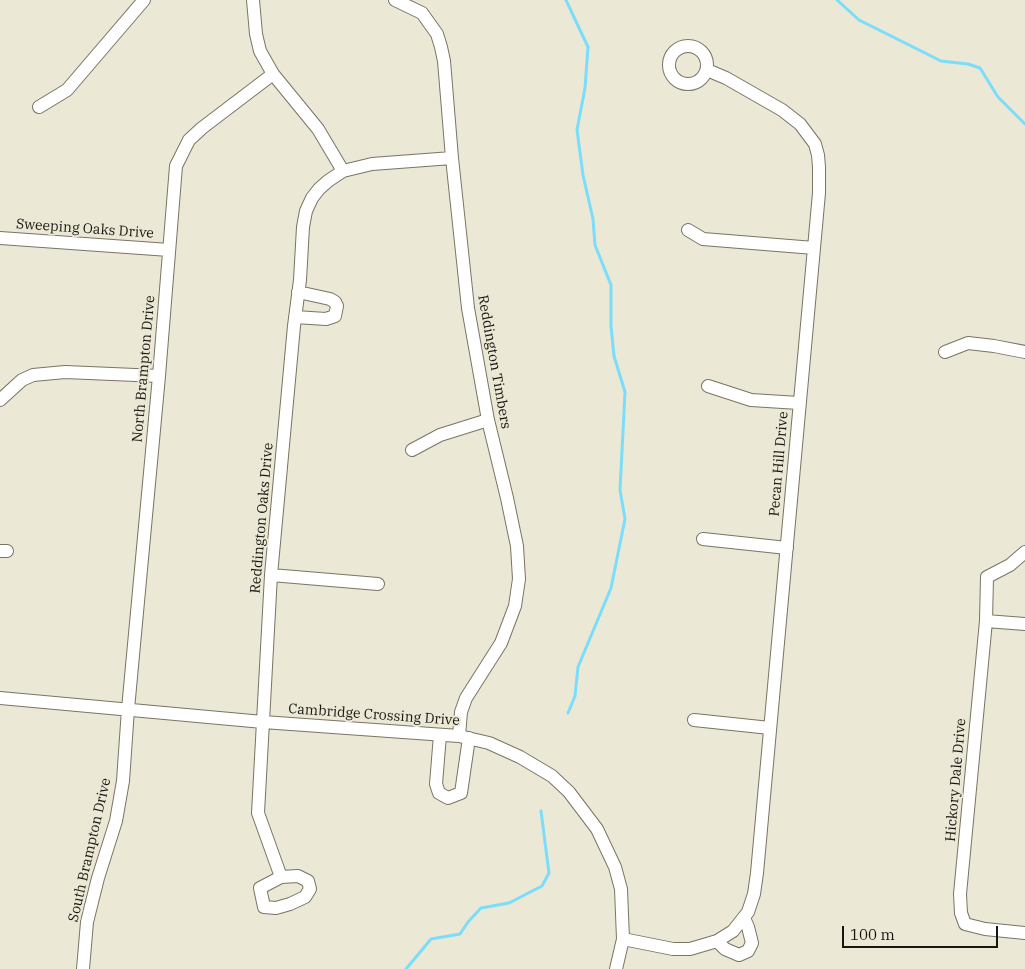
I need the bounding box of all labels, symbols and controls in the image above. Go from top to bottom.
street label: Sweeping Oaks Drive [16,216,154,242]
street label: Reddington Timbers [474,294,514,430]
street label: North Brampton Drive [129,295,159,443]
street label: Pecan Hill Drive [766,411,792,517]
street label: Reddington Oaks Drive [247,442,277,594]
street label: Cambridge Crossing Drive [288,701,460,729]
street label: Hickory Dale Drive [942,718,970,842]
street label: South Brampton Drive [65,776,115,924]
scale bar [845,916,1001,948]
text: 100 m [850,925,895,944]

